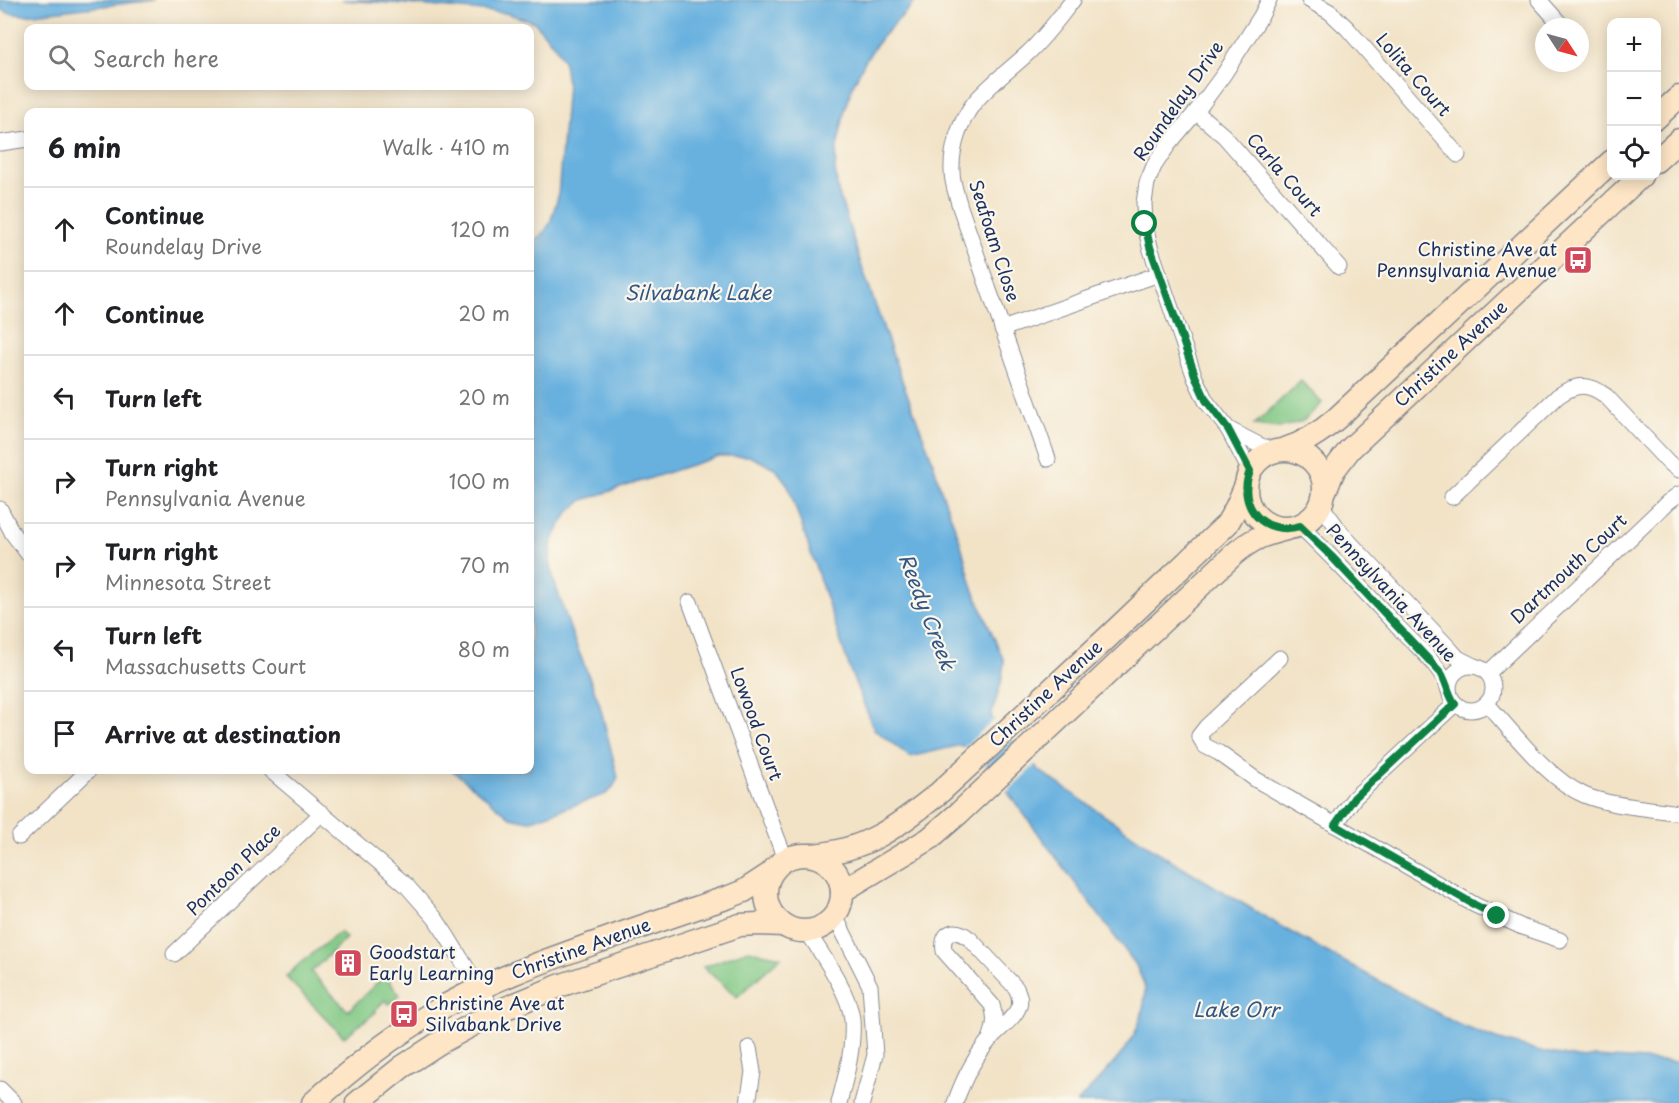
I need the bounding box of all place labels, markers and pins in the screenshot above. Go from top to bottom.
place label: Christine Ave at Pennsylvania Avenue [1376,235,1557,283]
bus stop icon: Christine Ave at Pennsylvania Avenue [1562,244,1594,276]
place label: Goodstart Early Learning [369,938,494,986]
building icon: Goodstart Early Learning [332,947,364,979]
place label: Christine Ave at Silvabank Drive [425,989,565,1037]
bus stop icon: Christine Ave at Silvabank Drive [388,998,420,1030]

